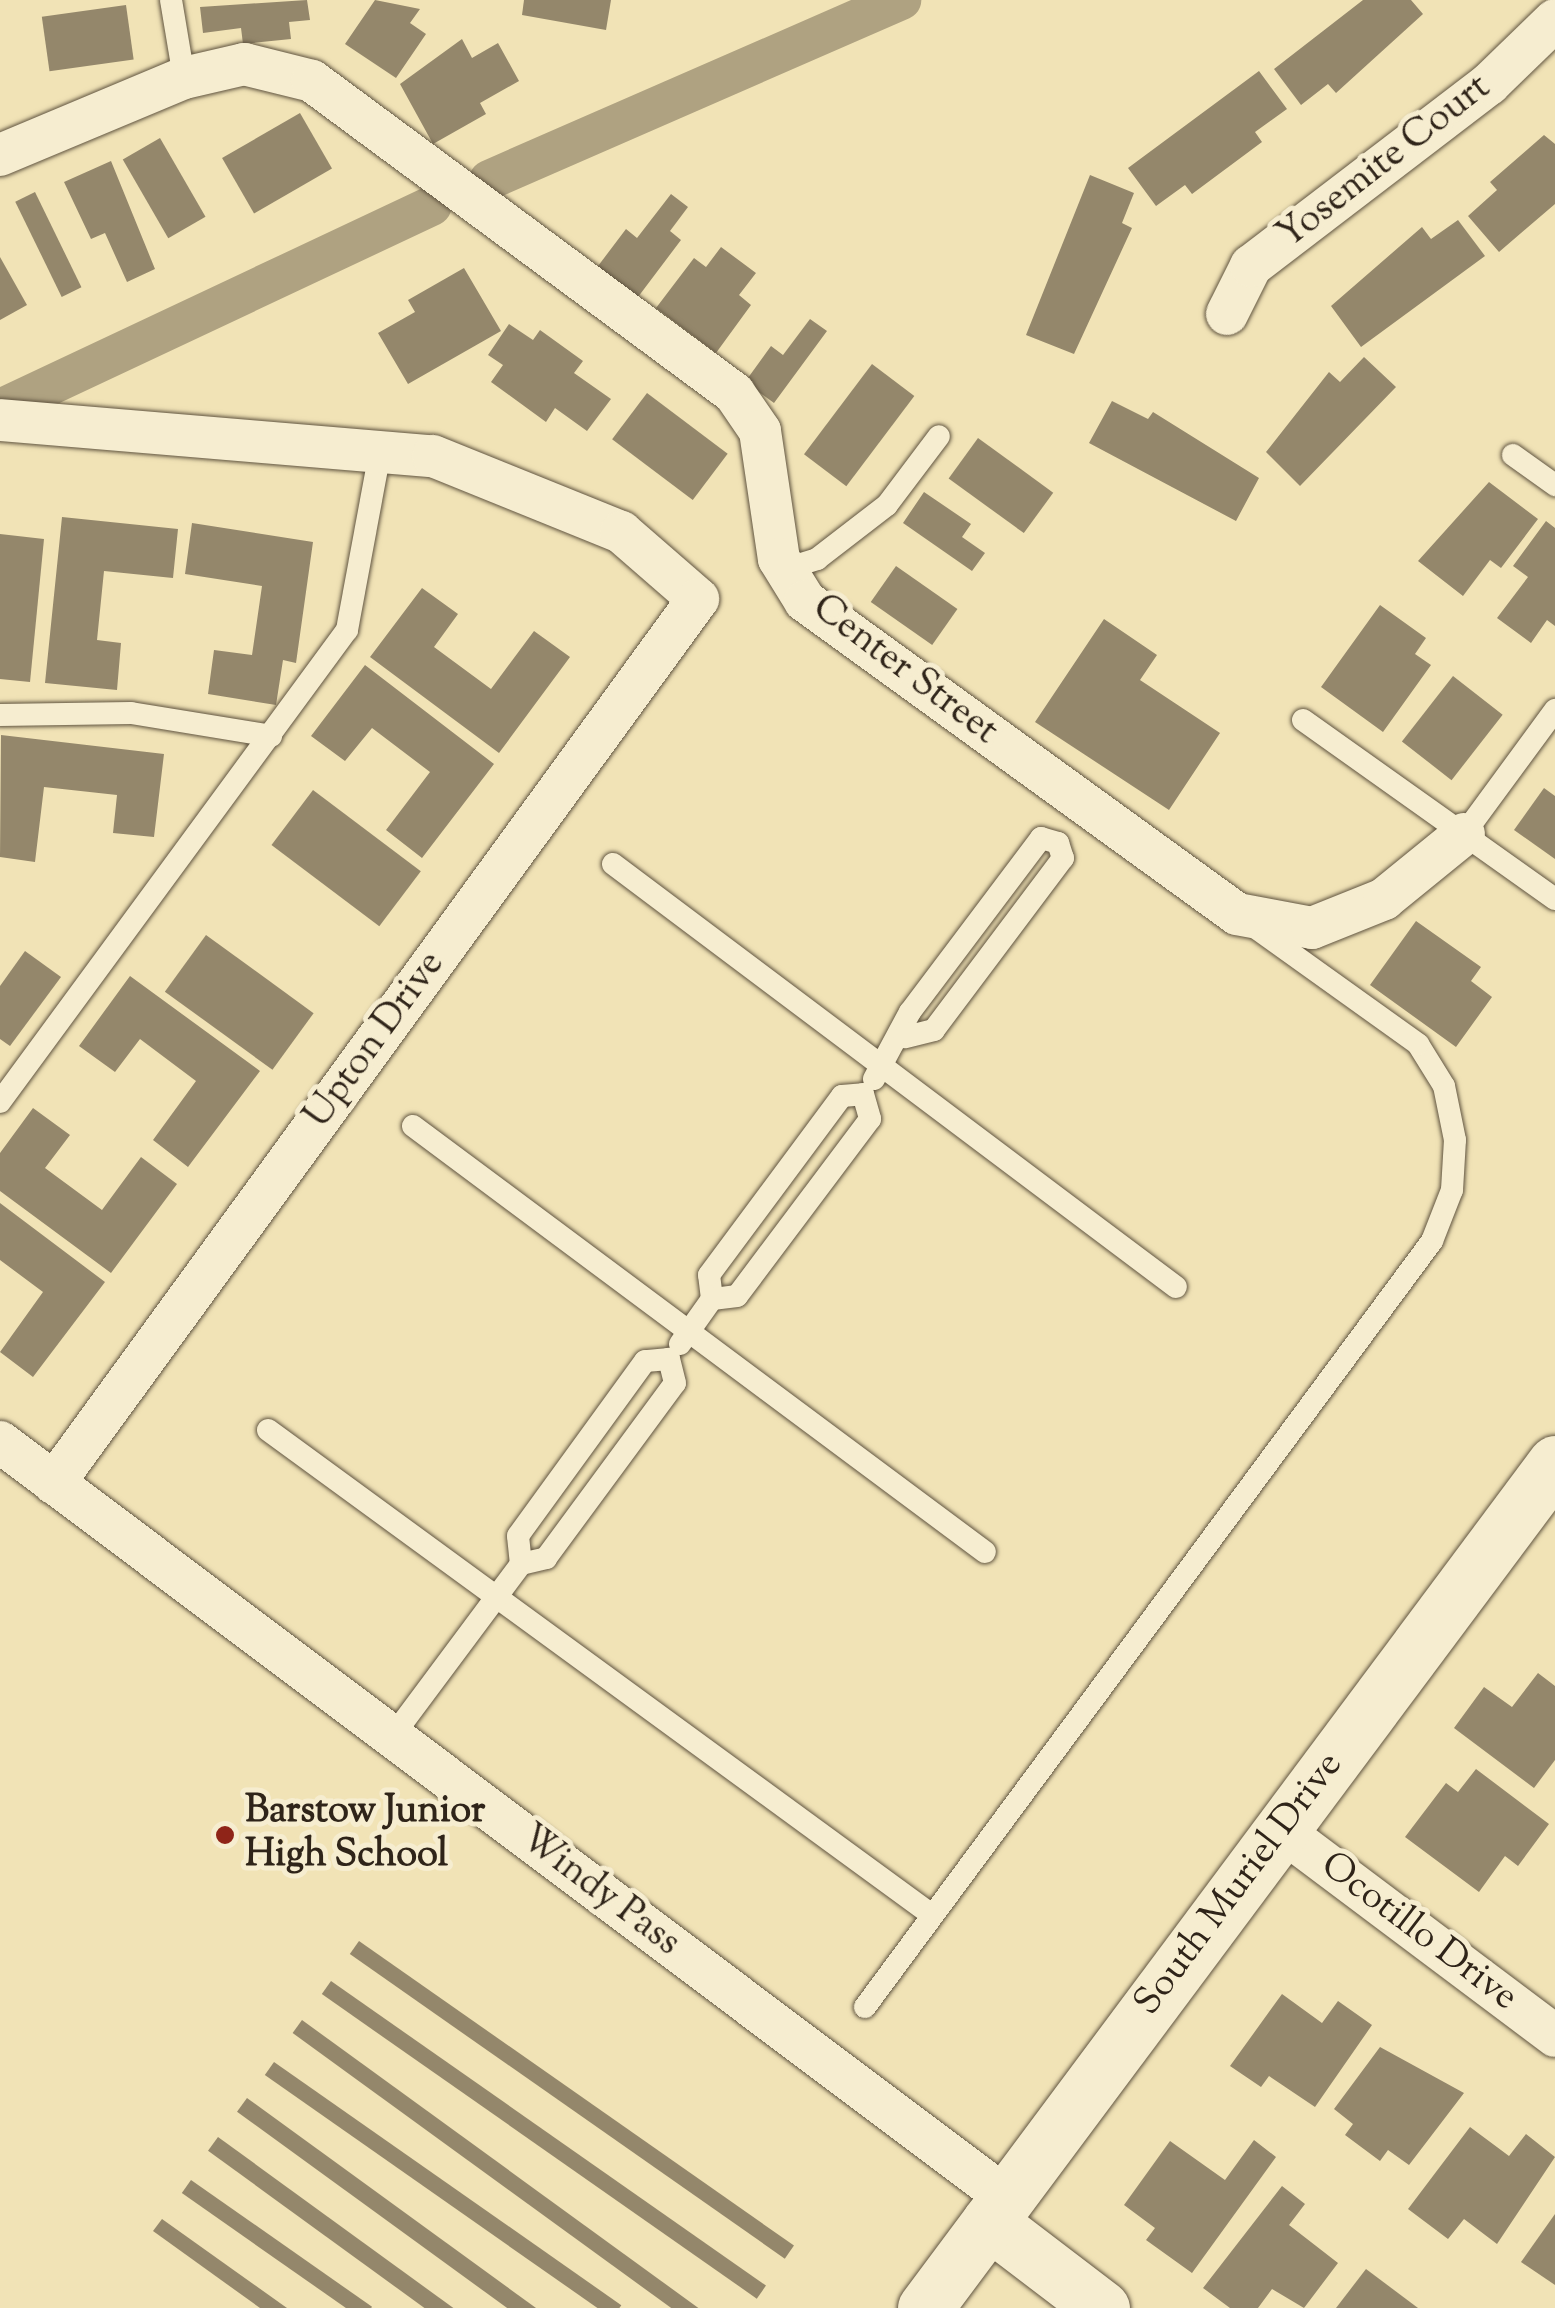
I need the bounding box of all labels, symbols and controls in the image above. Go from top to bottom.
street label: Yosemite Court [1270,66,1500,260]
street label: Center Street [802,586,1006,756]
street label: Upton Drive [297,944,455,1138]
street label: South Muriel Drive [1126,1745,1354,2025]
place label: Barstow Junior High School [245,1790,485,1880]
street label: Windy Pass [510,1817,688,1967]
marker: Barstow Junior High School [214,1824,236,1846]
street label: Ocotillo Drive [1310,1844,1526,2022]

